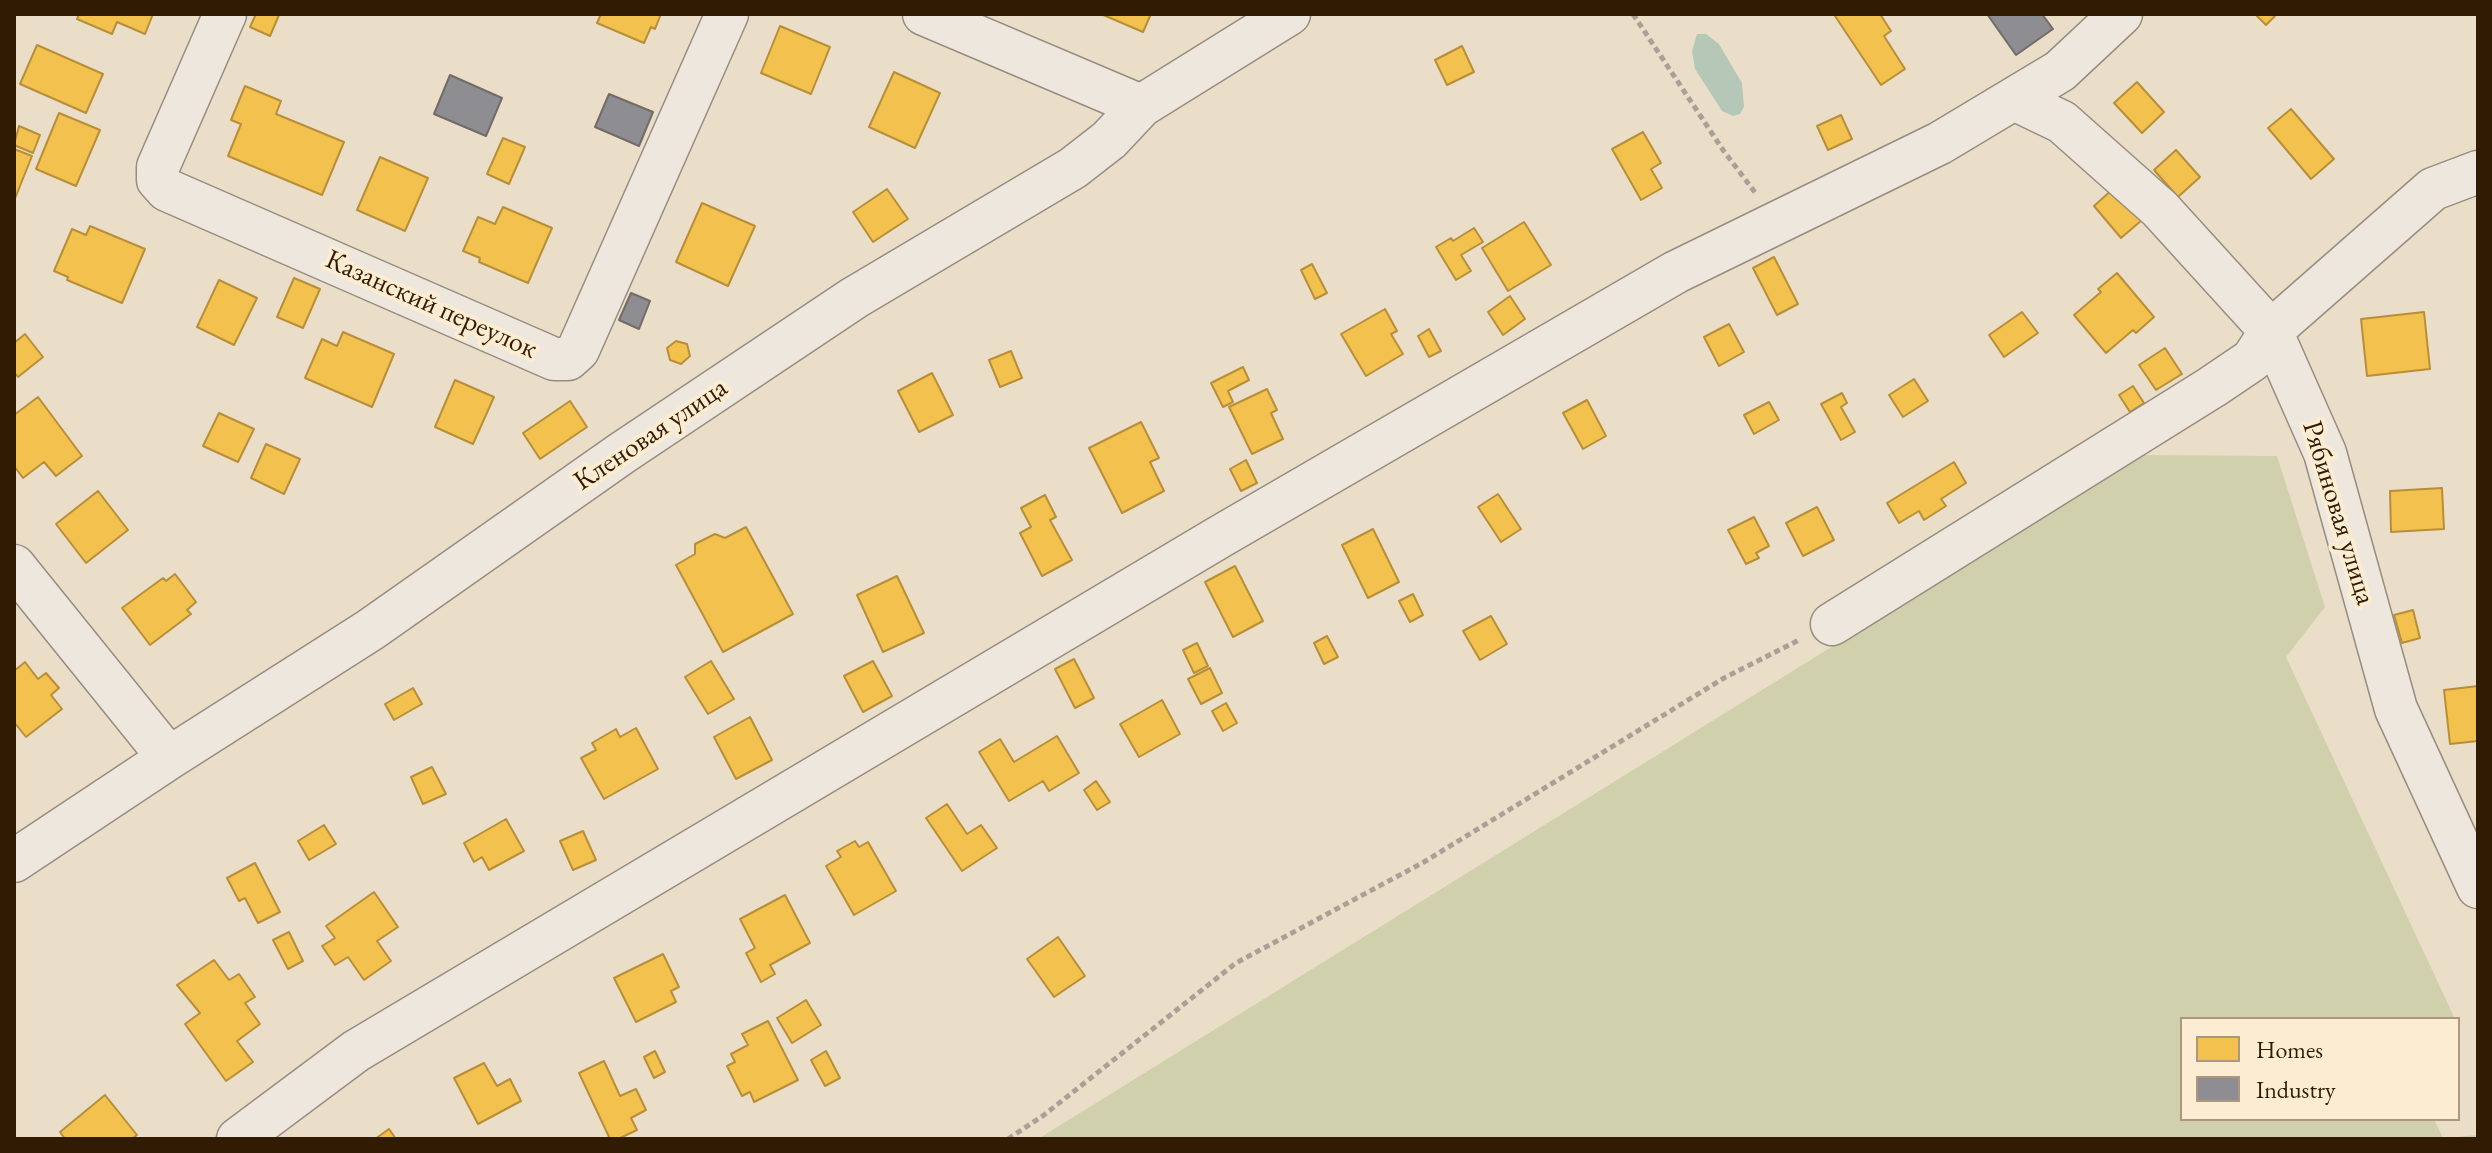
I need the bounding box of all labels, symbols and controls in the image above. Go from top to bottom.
street label: Казанский переулок [320,243,542,367]
street label: Кленовая улица [568,371,734,499]
street label: Рябиновая улица [2294,417,2382,609]
legend [2180,1017,2460,1121]
text: Homes [2256,1034,2323,1065]
text: Industry [2256,1074,2335,1105]

